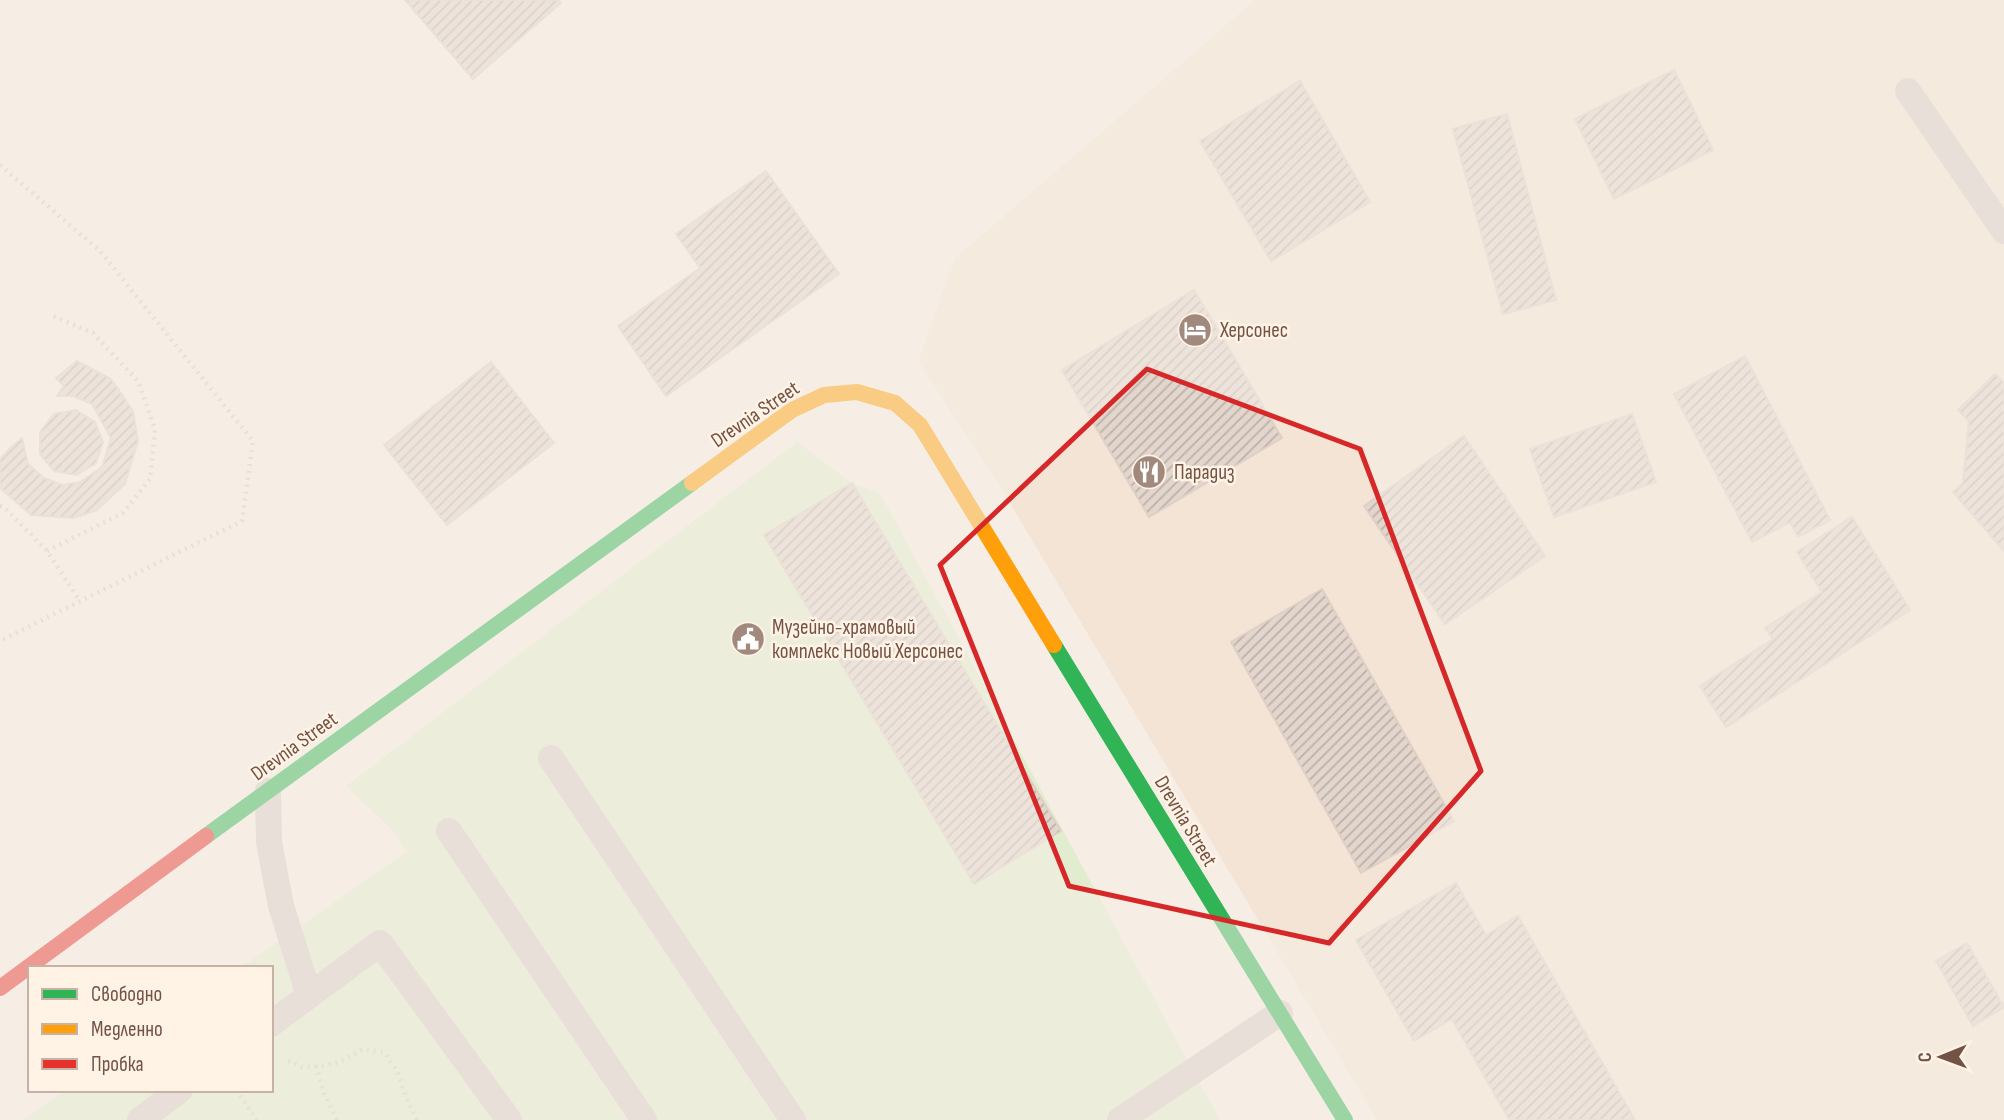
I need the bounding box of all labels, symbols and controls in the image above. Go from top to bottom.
hotel icon: Херсонес [1176,311,1214,349]
place label: Херсонес [1219,318,1288,343]
street label: Drevnia Street [706,376,804,453]
restaurant icon: Парадиз [1130,453,1168,491]
place label: Парадиз [1174,460,1235,485]
place label: Музейно-храмовый комплекс Новый Херсонес [772,615,963,664]
public building icon: Музейно-храмовый комплекс Новый Херсонес [729,620,767,658]
street label: Drevnia Street [246,707,343,786]
street label: Drevnia Street [1149,771,1222,871]
legend [28,966,273,1092]
text: Свободно [91,982,162,1007]
text: Медленно [91,1017,163,1042]
north arrow [1906,1022,1976,1092]
text: Пробка [91,1052,144,1077]
text: С [1914,1052,1937,1062]

